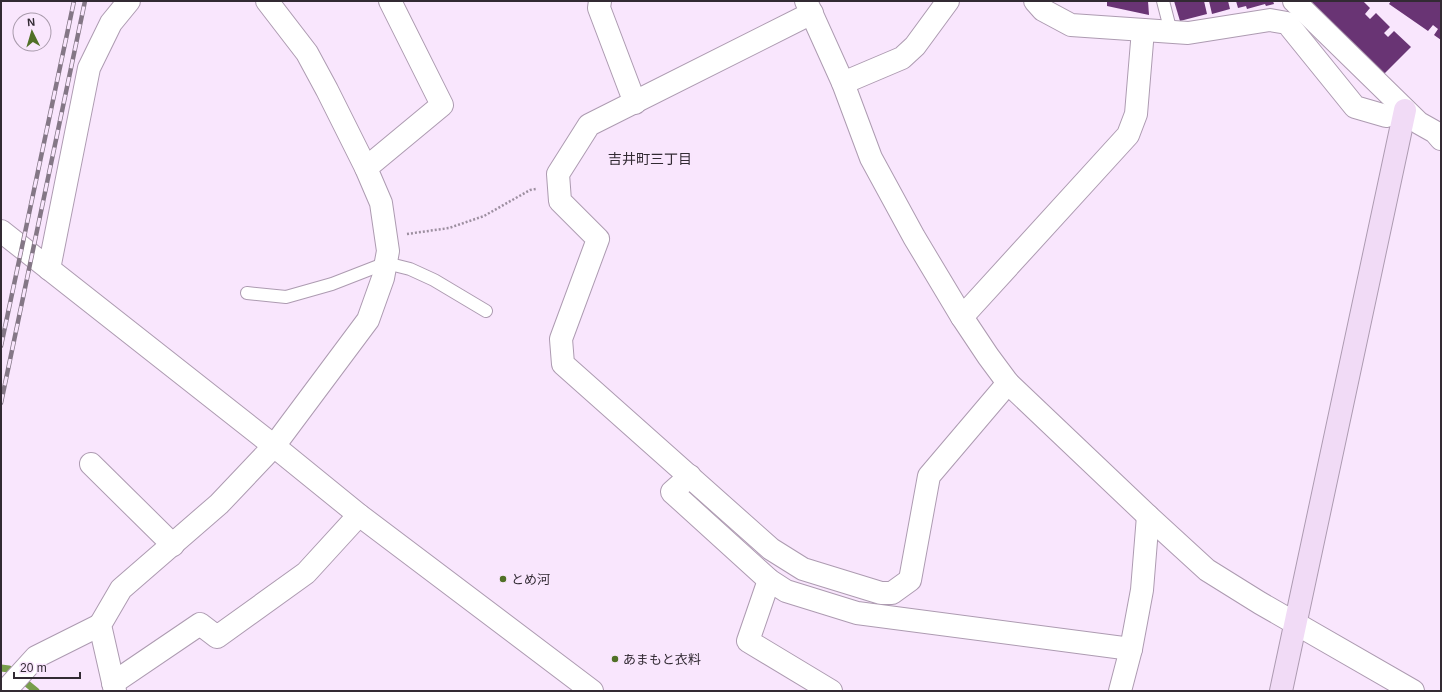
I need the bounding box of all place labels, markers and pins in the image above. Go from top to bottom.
place label: とめ河 [511,572,550,587]
marker: とめ河 [498,574,508,584]
place label: あまもと衣料 [623,652,701,667]
marker: あまもと衣料 [610,654,620,664]

